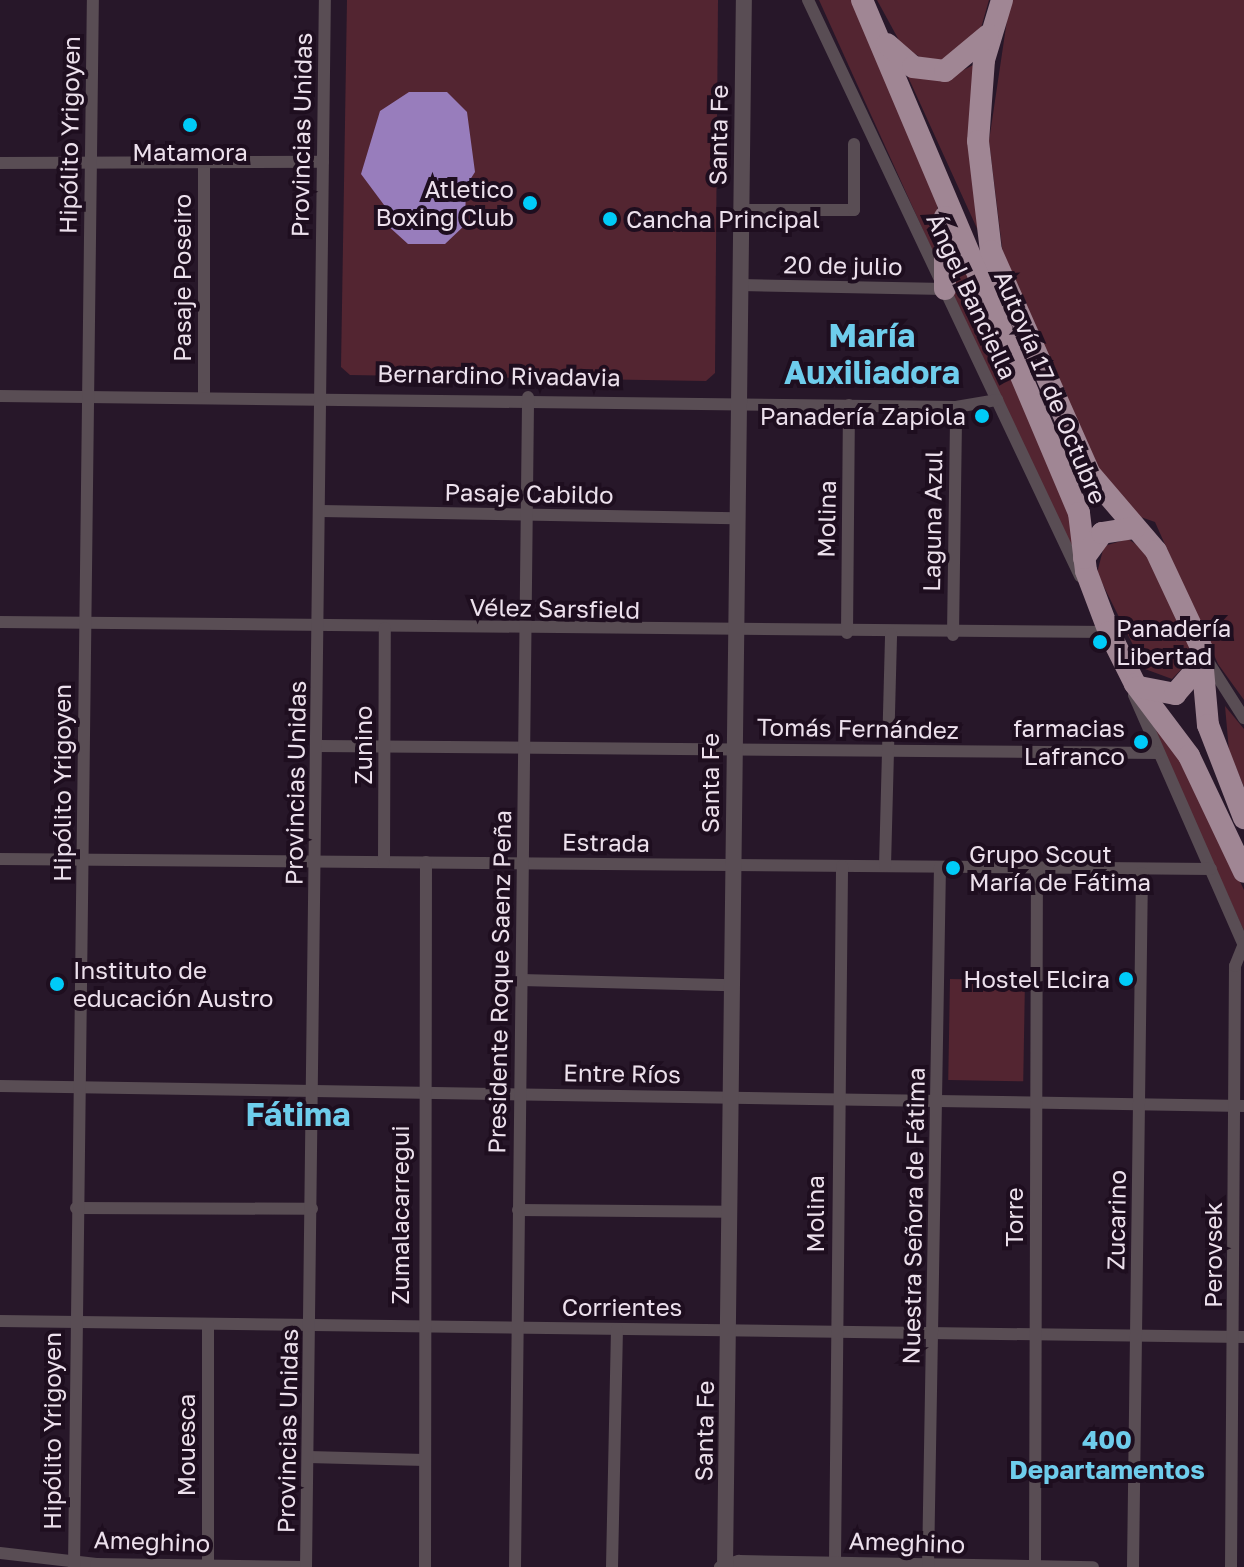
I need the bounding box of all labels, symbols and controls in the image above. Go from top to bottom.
street label: Provincias Unidas [285,32,317,238]
street label: Hipólito Yrigoyen [53,36,85,234]
street label: Santa Fe [703,84,733,186]
marker: Matamora [181,116,199,134]
place label: Matamora [132,138,248,166]
place label: Atletico Boxing Club [376,175,514,231]
street label: Pasaje Poseiro [168,194,196,362]
marker: Atletico Boxing Club [521,194,539,212]
place label: Cancha Principal [626,205,820,233]
street label: Ángel Banciella [921,208,1023,384]
marker: Cancha Principal [601,210,619,228]
street label: 20 de julio [783,250,903,280]
street label: Autovía 17 de Octubre [989,266,1113,508]
district label: María Auxiliadora [784,317,960,392]
street label: Bernardino Rivadavia [377,358,621,392]
place label: Panadería Zapiola [760,402,966,430]
marker: Panadería Zapiola [973,407,991,425]
street label: Laguna Azul [916,450,948,592]
street label: Pasaje Cabildo [444,477,614,509]
street label: Molina [811,480,841,558]
street label: Vélez Sarsfield [470,592,640,624]
place label: Panadería Libertad [1116,614,1231,670]
marker: Panadería Libertad [1091,633,1109,651]
street label: Provincias Unidas [279,680,311,886]
street label: Hipólito Yrigoyen [48,684,76,882]
street label: Zunino [349,706,377,784]
street label: Tomás Fernández [757,712,959,744]
place label: farmacias Lafranco [1013,714,1125,770]
street label: Santa Fe [696,733,724,833]
marker: farmacias Lafranco [1132,733,1150,751]
street label: Presidente Roque Saenz Peña [482,810,516,1154]
street label: Estrada [562,827,650,857]
place label: Grupo Scout María de Fátima [969,840,1151,896]
marker: Grupo Scout María de Fátima [944,859,962,877]
place label: Instituto de educación Austro [73,956,273,1012]
place label: Hostel Elcira [963,965,1110,993]
marker: Hostel Elcira [1117,970,1135,988]
marker: Instituto de educación Austro [48,975,66,993]
street label: Entre Ríos [563,1058,681,1088]
street label: Nuestra Señora de Fátima [896,1067,930,1365]
district label: Fátima [245,1095,351,1133]
street label: Zumalacarregui [386,1125,414,1305]
street label: Zucarino [1101,1170,1131,1270]
street label: Molina [801,1175,829,1253]
street label: Torre [1000,1187,1028,1247]
street label: Perovsek [1199,1202,1227,1308]
street label: Corrientes [562,1293,682,1321]
street label: Provincias Unidas [271,1328,303,1534]
street label: Hipólito Yrigoyen [38,1332,66,1530]
street label: Santa Fe [689,1380,719,1482]
street label: Mouesca [172,1394,200,1496]
district label: 400 Departamentos [1009,1424,1205,1486]
street label: Ameghino [93,1525,211,1557]
street label: Ameghino [848,1526,966,1558]

